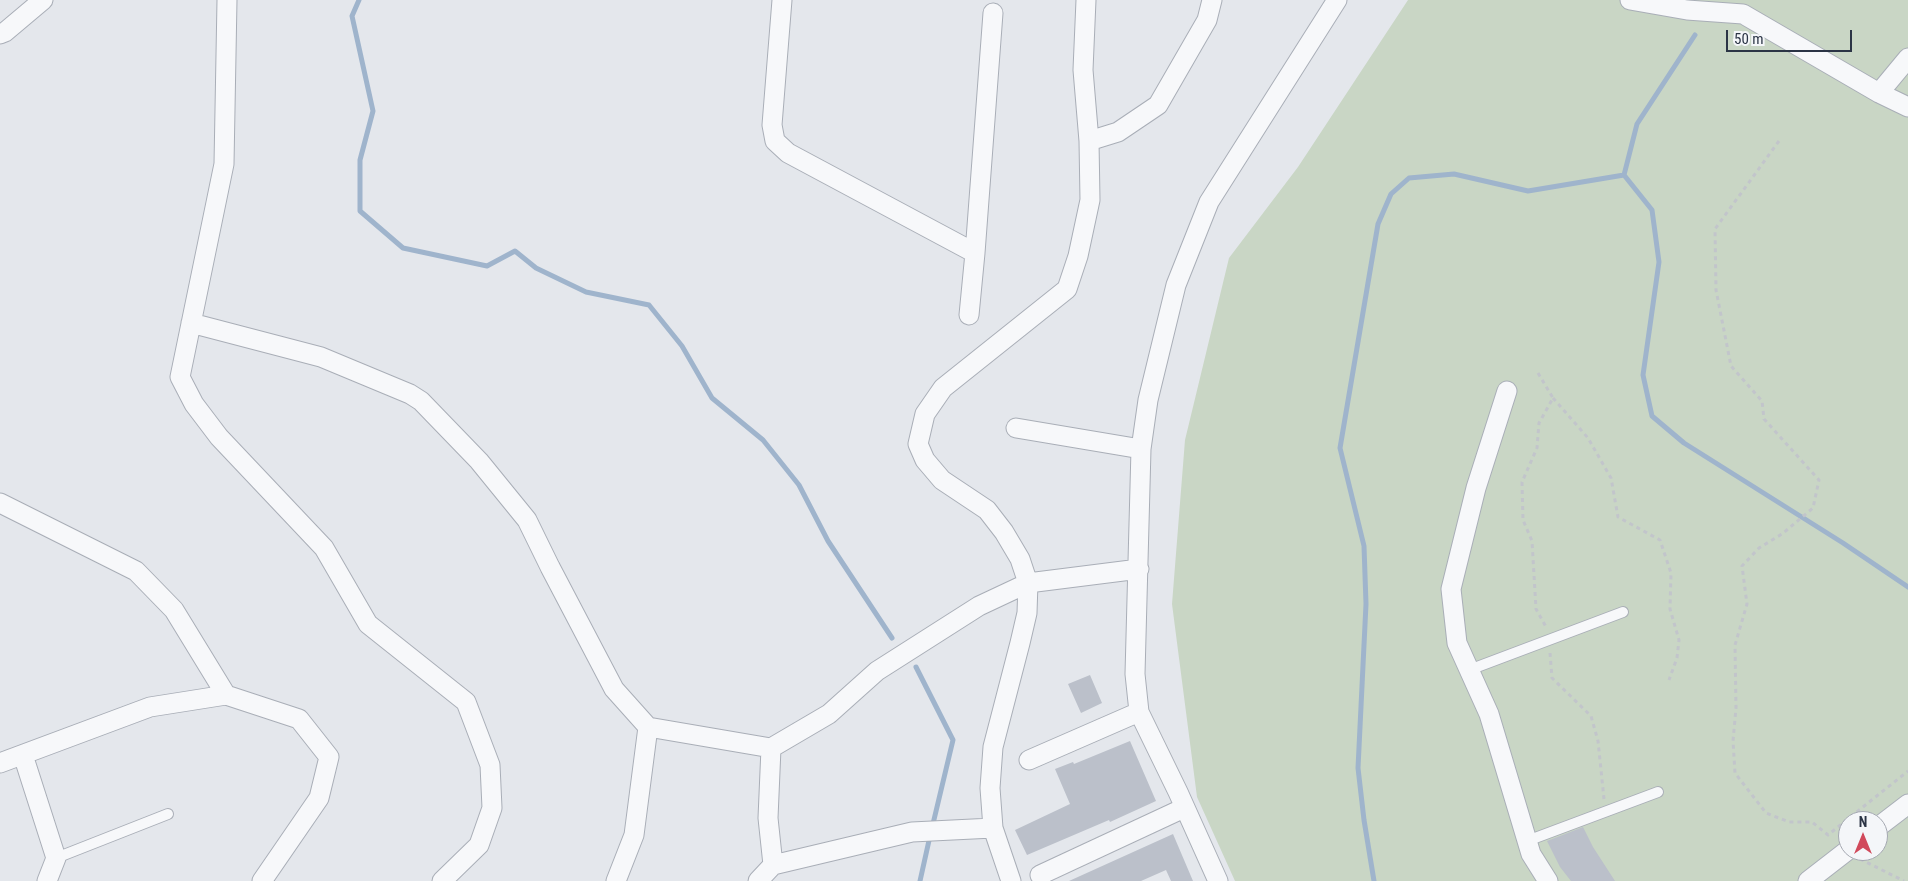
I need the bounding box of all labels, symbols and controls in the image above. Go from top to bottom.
scale bar [1728,20,1854,52]
text: 50 m [1734,30,1764,48]
north arrow [1838,811,1888,861]
text: N [1859,814,1867,830]

